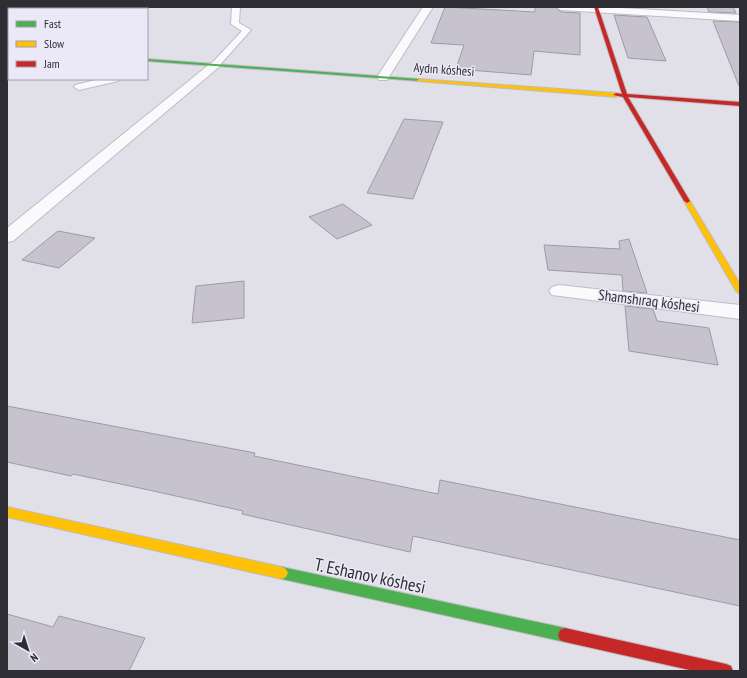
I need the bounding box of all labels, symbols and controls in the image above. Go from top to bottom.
legend [8,8,148,80]
text: Fast [44,16,62,31]
text: Slow [44,36,65,51]
text: Jam [43,56,60,71]
street label: Aydın kóshesi [413,59,475,80]
street label: Shamshıraq kóshesi [597,285,701,316]
street label: T. Eshanov kóshesi [312,553,428,599]
north arrow [8,630,48,670]
text: N [28,650,41,665]

